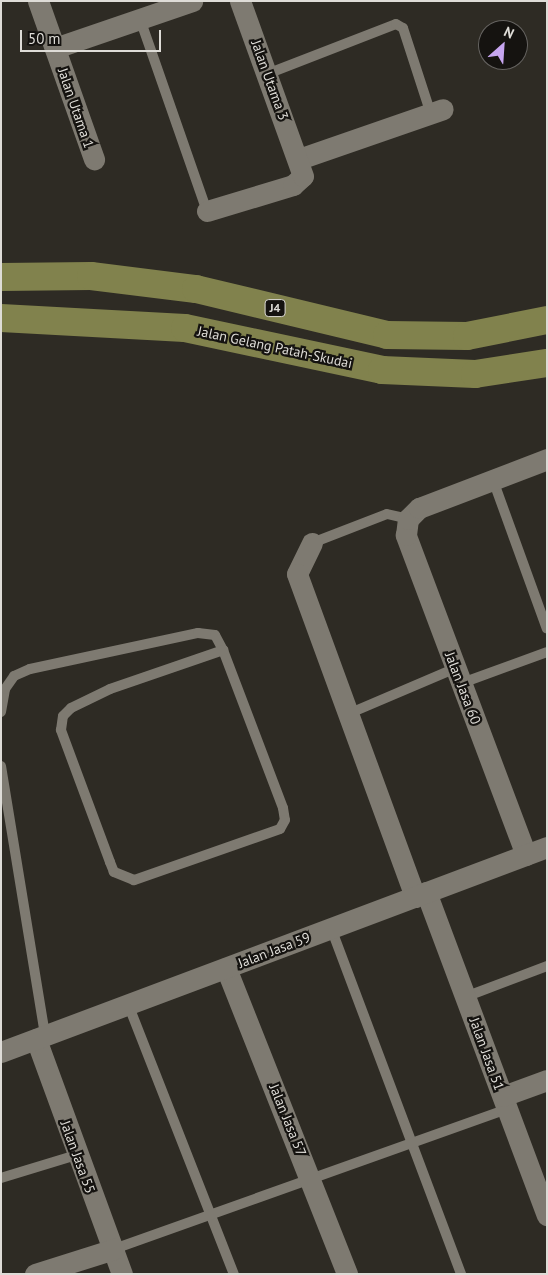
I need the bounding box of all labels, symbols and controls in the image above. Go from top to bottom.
scale bar [22,20,164,52]
north arrow [478,20,528,70]
text: N [501,22,517,43]
text: 50 m [28,29,61,48]
street label: Jalan Utama 3 [248,38,292,122]
street label: Jalan Utama 1 [54,66,98,150]
road number: J4 [264,298,286,318]
street label: Jalan Gelang Patah-Skudai [196,322,354,372]
street label: Jalan Jasa 60 [441,649,485,727]
street label: Jalan Jasa 59 [235,928,313,972]
street label: Jalan Jasa 51 [466,1015,508,1093]
street label: Jalan Jasa 57 [266,1081,310,1159]
street label: Jalan Jasa 55 [57,1118,99,1196]

